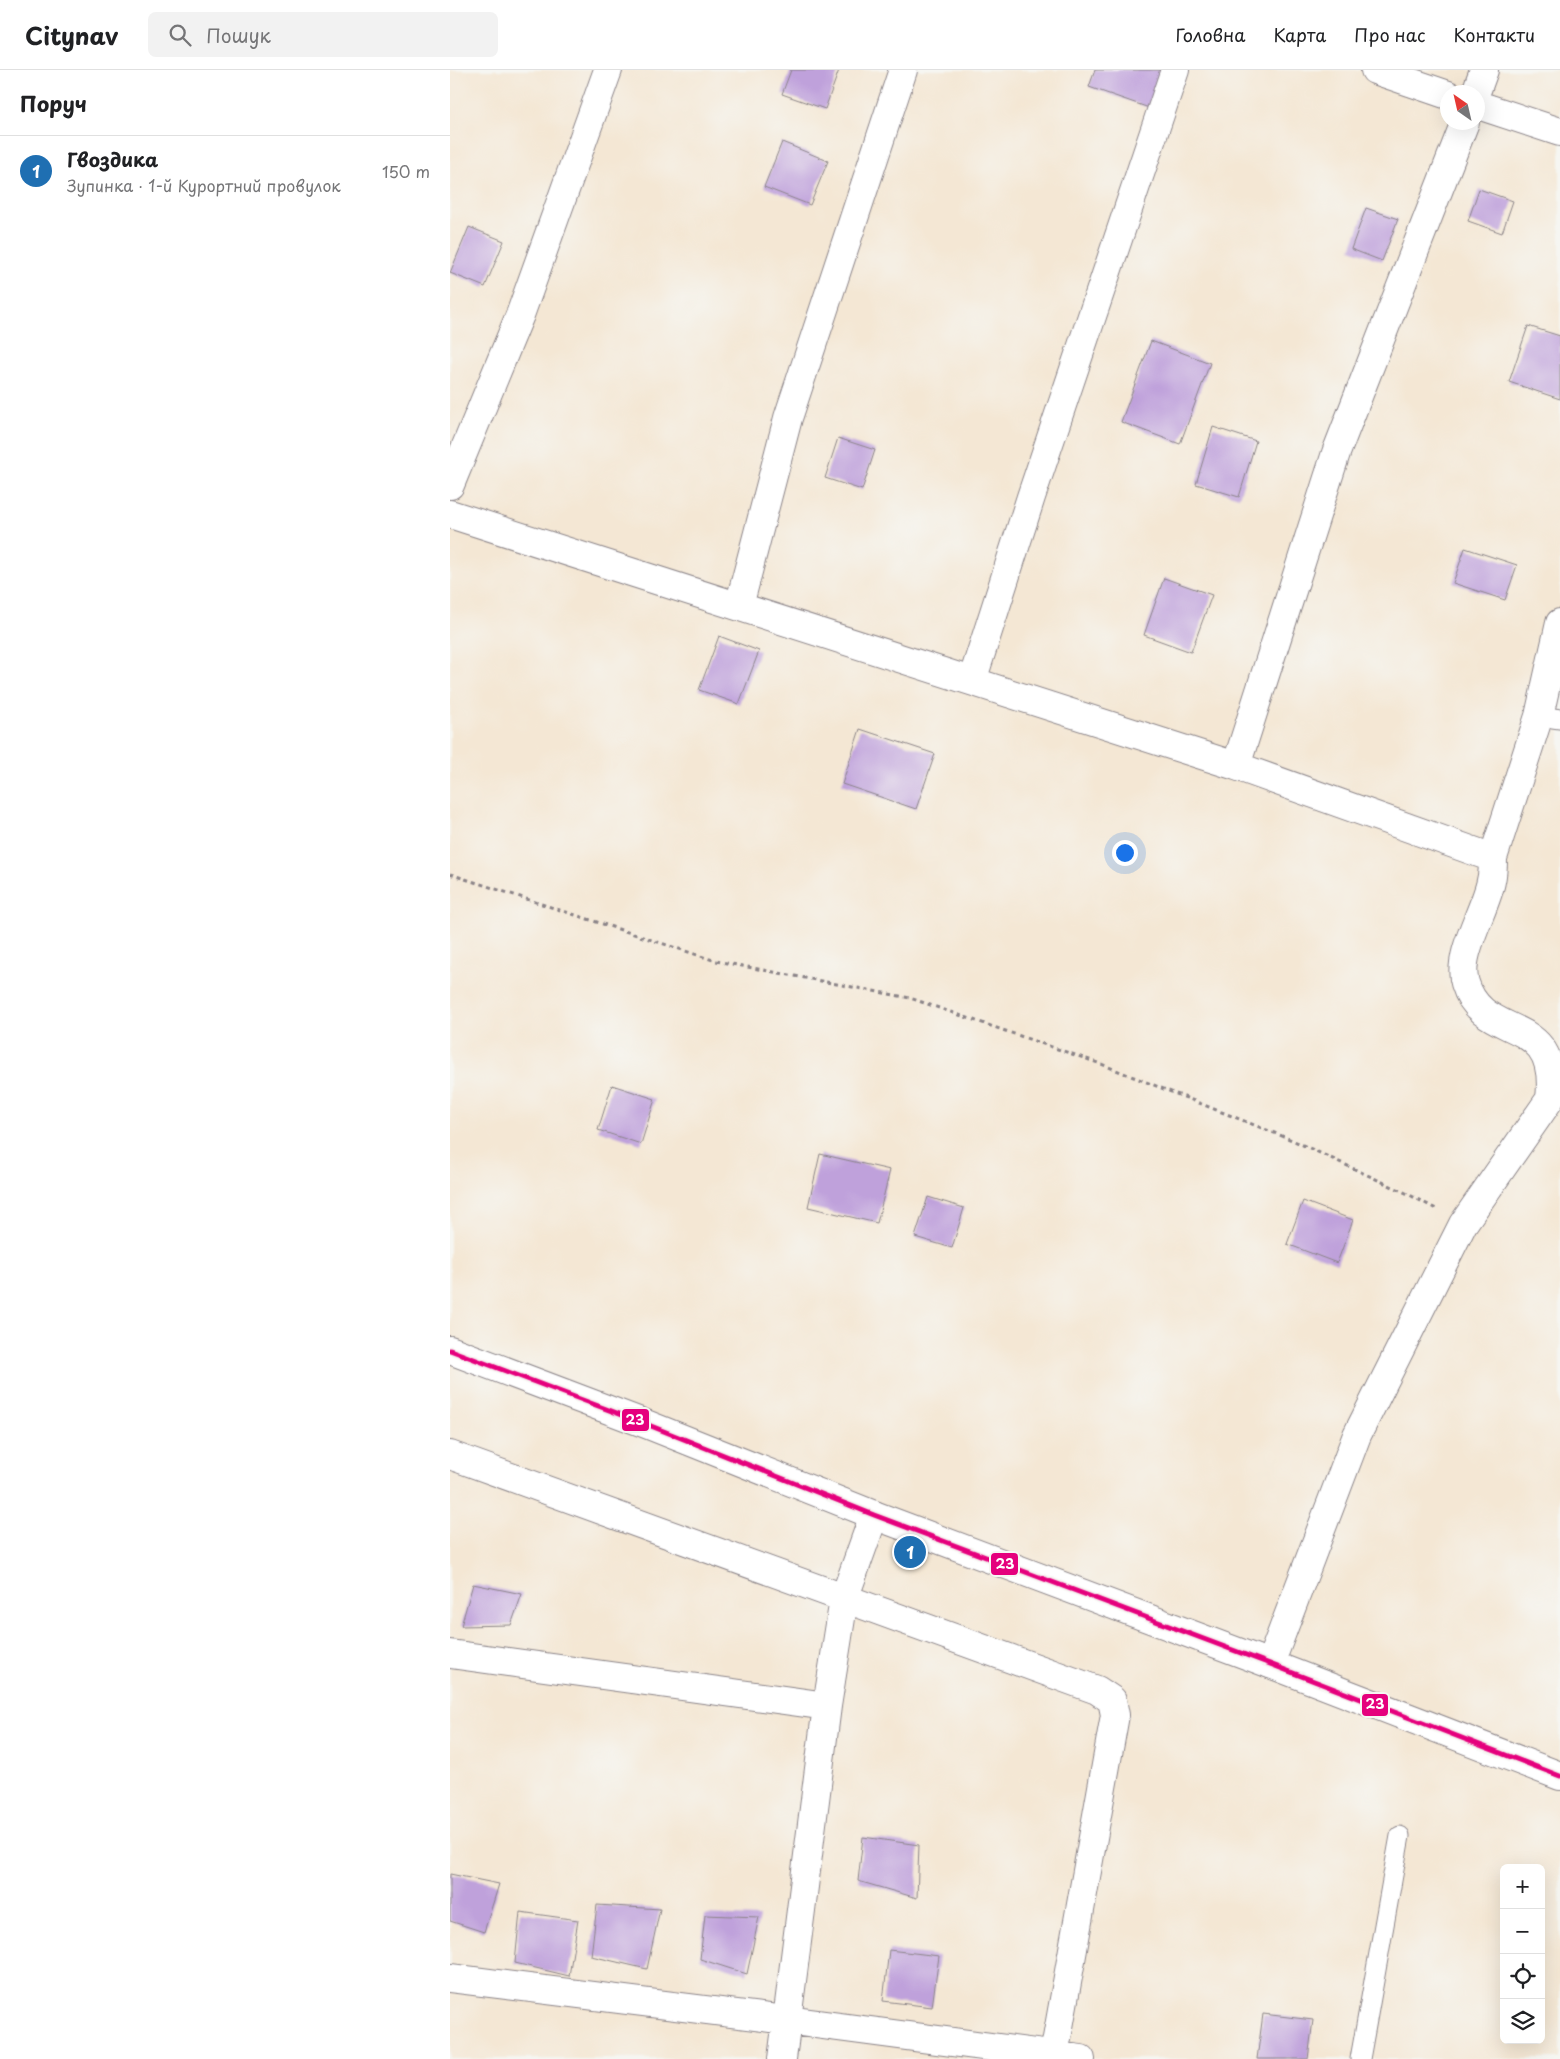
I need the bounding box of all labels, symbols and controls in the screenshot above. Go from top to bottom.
search box [148,12,498,57]
text: Citynav [25,17,118,53]
icon: search [166,21,194,49]
text: Пошук [206,21,271,49]
text: Головна [1175,21,1245,48]
text: Карта [1273,21,1326,48]
text: Про нас [1354,21,1426,48]
text: Контакти [1454,21,1535,48]
north arrow [1440,85,1485,130]
text: Поруч [20,87,87,119]
text: Гвоздика [67,145,158,173]
text: 1 [32,159,40,183]
text: 150 m [382,159,430,183]
text: Зупинка · 1-й Курортний провулок [67,173,341,197]
your location [1112,840,1138,866]
line badge: 23 [621,1408,650,1432]
text: 23 [626,1409,644,1430]
pin: 1 [894,1533,926,1571]
line badge: 23 [990,1552,1019,1576]
text: 23 [996,1553,1014,1574]
line badge: 23 [1361,1693,1389,1717]
text: 23 [1366,1693,1384,1714]
map controls [1500,1864,1545,2044]
button: + [1500,1864,1545,1909]
button: − [1500,1909,1545,1954]
button: locate [1500,1954,1545,1999]
button: layers [1500,1999,1545,2044]

